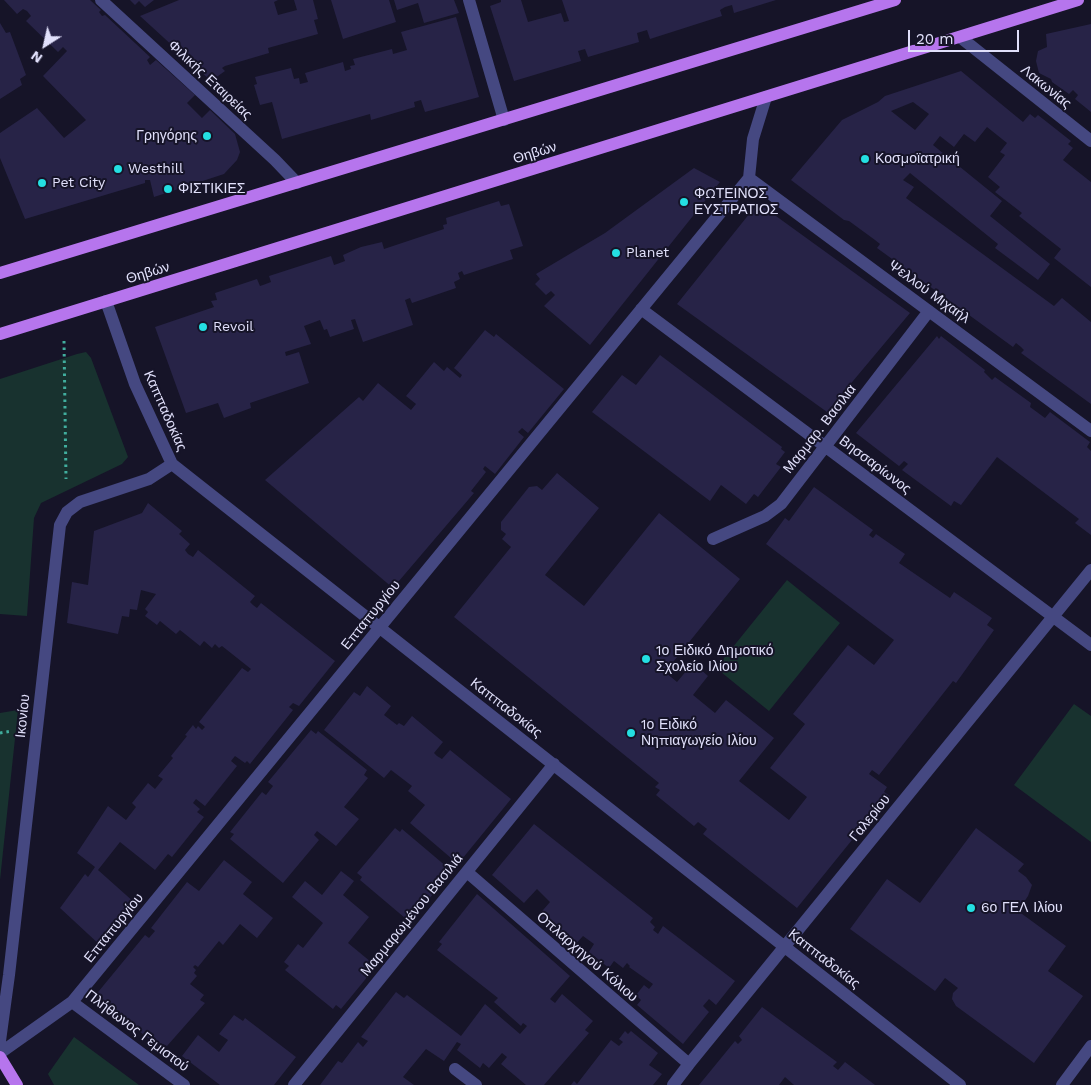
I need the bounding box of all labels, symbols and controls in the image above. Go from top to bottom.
north arrow [20,20,70,70]
scale bar [911,20,1022,52]
text: 20 m [916,30,954,48]
street label: Φιλικής Εταιρείας [165,37,255,123]
text: N [28,48,45,67]
street label: Λακωνίας [1017,62,1075,112]
place label: Γρηγόρης [136,128,197,144]
marker: Γρηγόρης [201,130,213,142]
street label: Θηβών [511,138,559,168]
place label: Κοσμοϊατρική [875,151,960,167]
marker: Κοσμοϊατρική [859,153,871,165]
place label: Westhill [128,161,183,177]
marker: Westhill [112,163,124,175]
place label: Pet City [52,175,105,191]
marker: Pet City [36,177,48,189]
place label: ΦΙΣΤΙΚΙΕΣ [178,181,245,197]
marker: ΦΙΣΤΙΚΙΕΣ [162,183,174,195]
place label: ΦΩΤΕΙΝΟΣ ΕΥΣΤΡΑΤΙΟΣ [694,186,778,218]
marker: ΦΩΤΕΙΝΟΣ ΕΥΣΤΡΑΤΙΟΣ [678,196,690,208]
place label: Planet [626,245,669,261]
marker: Planet [610,247,622,259]
street label: Ψελλού Μιχαήλ [885,257,973,327]
street label: Θηβών [124,258,172,288]
place label: Revoil [213,319,254,335]
marker: Revoil [197,321,209,333]
street label: Καππαδοκίας [140,368,190,454]
street label: Μαρμαρ. Βασιλια [780,381,860,477]
street label: Βησσαρίωνος [836,432,914,498]
street label: Επταπυργίου [338,577,404,653]
place label: 1ο Ειδικό Δημοτικό Σχολείο Ιλίου [656,643,773,676]
marker: 1ο Ειδικό Δημοτικό Σχολείο Ιλίου [640,653,652,665]
street label: Καππαδοκίας [467,675,545,741]
street label: Ικονίου [12,693,34,739]
place label: 1ο Ειδικό Νηπιαγωγείο Ιλίου [641,717,757,750]
marker: 1ο Ειδικό Νηπιαγωγείο Ιλίου [625,727,637,739]
street label: Γαλερίου [846,791,894,845]
street label: Μαρμαρωμένου Βασιλιά [357,850,467,980]
street label: Επταπυργίου [81,890,147,966]
place label: 6ο ΓΕΛ Ιλίου [981,900,1063,916]
marker: 6ο ΓΕΛ Ιλίου [965,902,977,914]
street label: Οπλαρχηγού Κόλιου [533,908,641,1006]
street label: Καππαδοκίας [785,926,863,992]
street label: Πλήθωνος Γεμιστού [82,987,192,1075]

